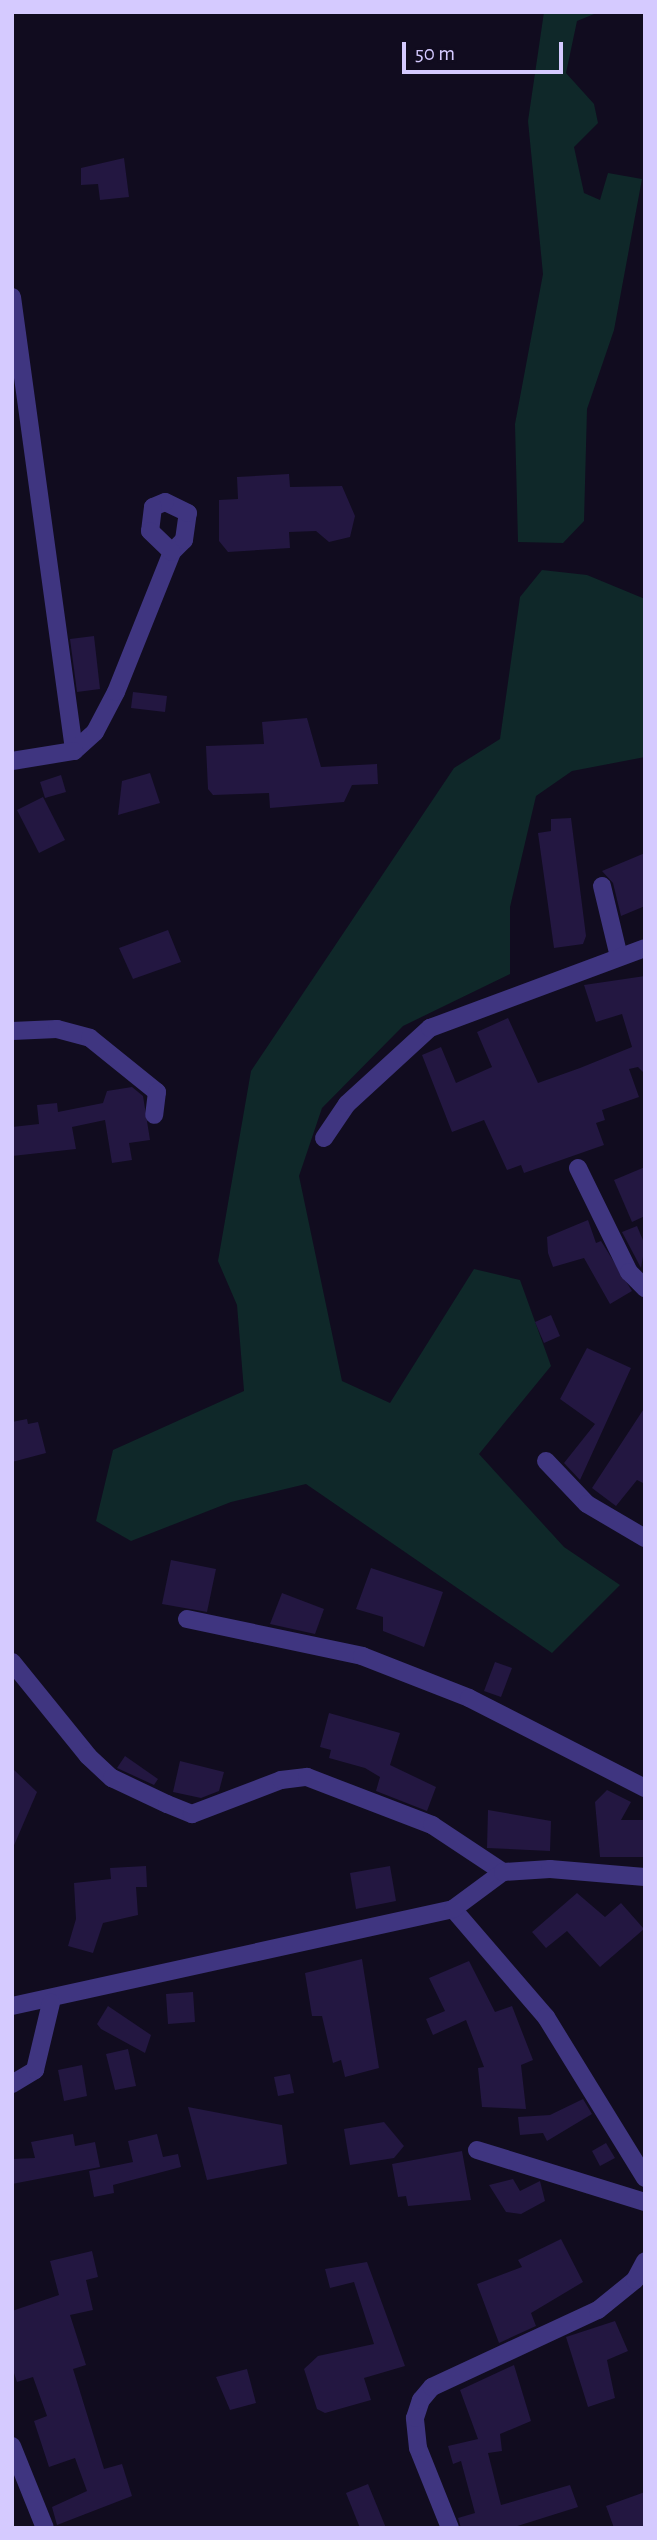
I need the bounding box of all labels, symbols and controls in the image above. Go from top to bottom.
scale bar [405,28,566,72]
text: 50 m [415,43,455,64]

